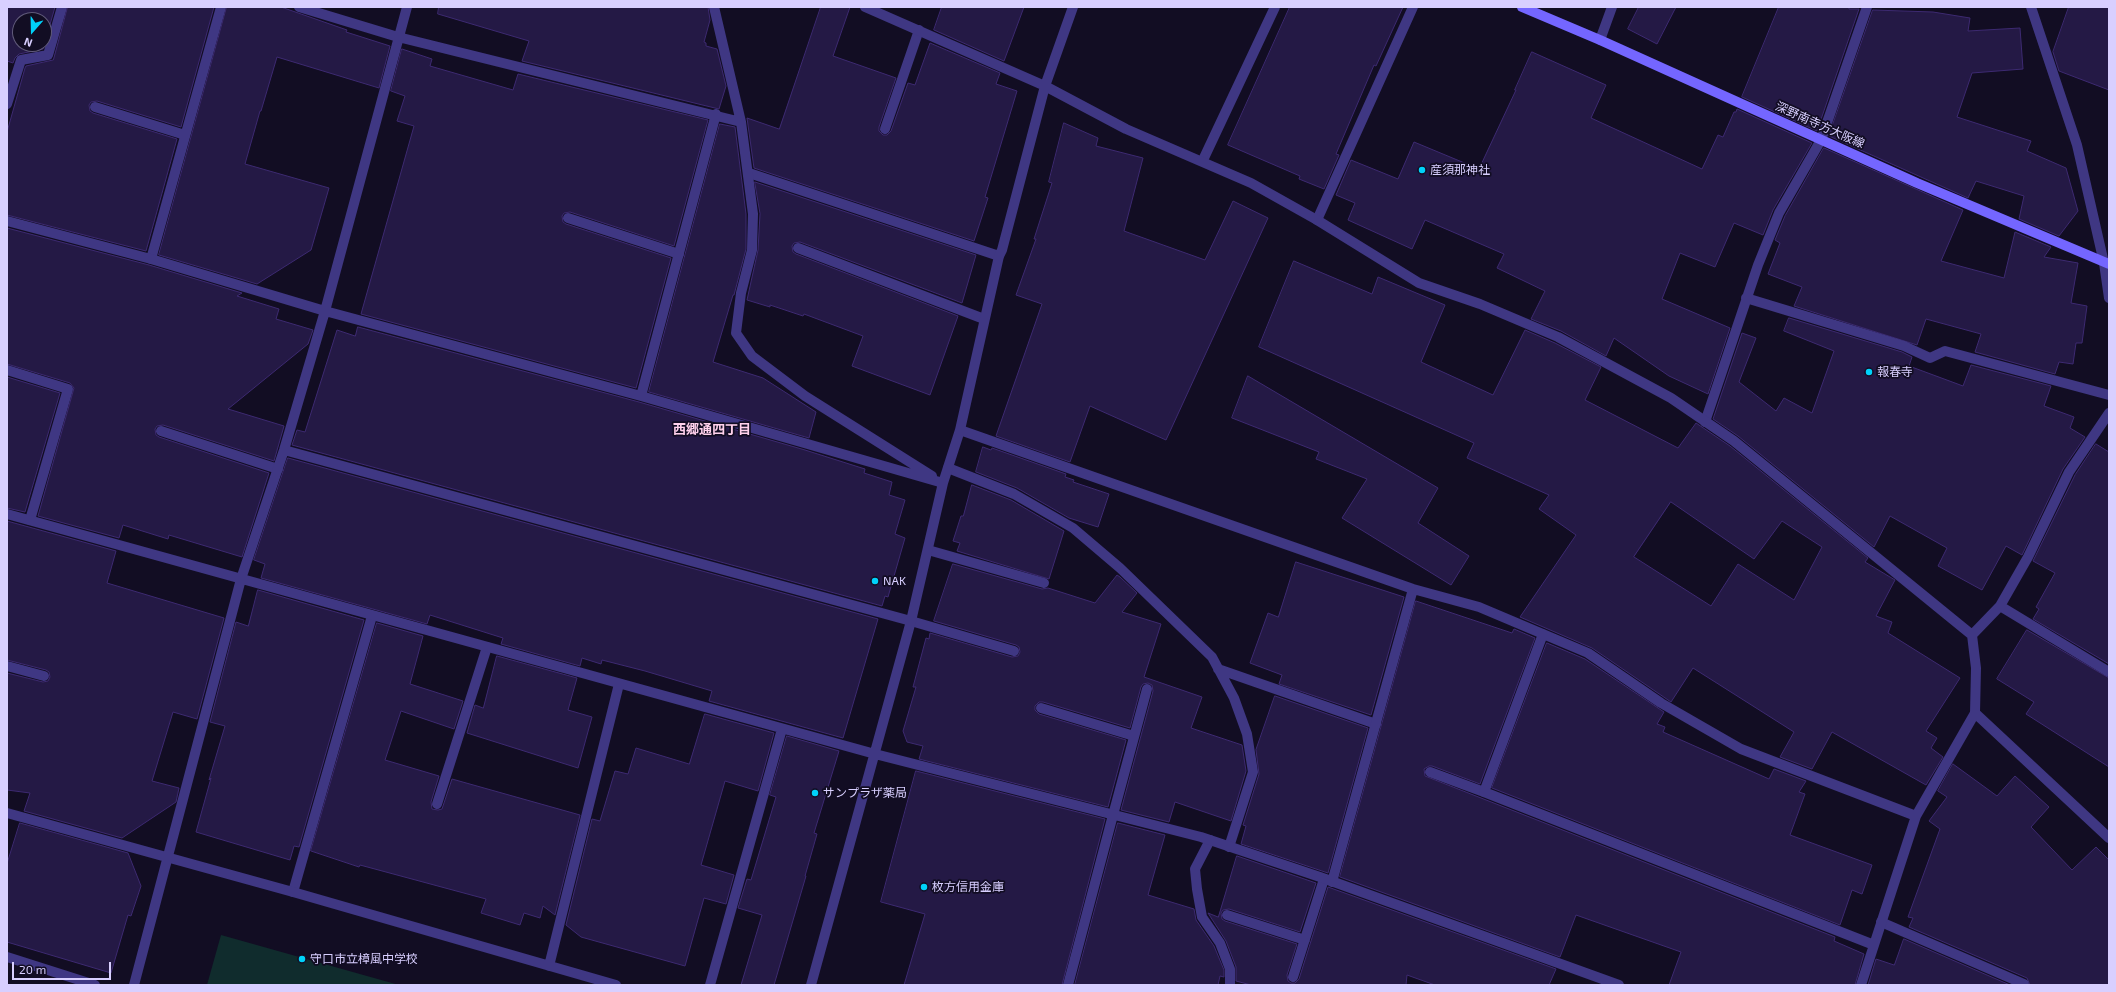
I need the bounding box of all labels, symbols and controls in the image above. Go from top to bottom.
north arrow [12,12,52,52]
text: N [22,35,34,50]
street label: 深野南寺方大阪線 [1773,99,1867,151]
place label: 産須那神社 [1430,163,1490,177]
marker: 産須那神社 [1417,165,1427,175]
place label: 報春寺 [1877,365,1913,379]
marker: 報春寺 [1864,367,1874,377]
district label: 西郷通四丁目 [673,422,751,438]
place label: NAK [883,574,906,588]
marker: NAK [870,576,880,586]
place label: サンプラザ薬局 [823,786,907,800]
marker: サンプラザ薬局 [810,788,820,798]
place label: 枚方信用金庫 [932,880,1004,894]
marker: 枚方信用金庫 [919,882,929,892]
place label: 守口市立樟風中学校 [310,952,418,966]
scale bar [14,954,113,980]
marker: 守口市立樟風中学校 [297,954,307,964]
text: 20 m [19,962,46,976]

